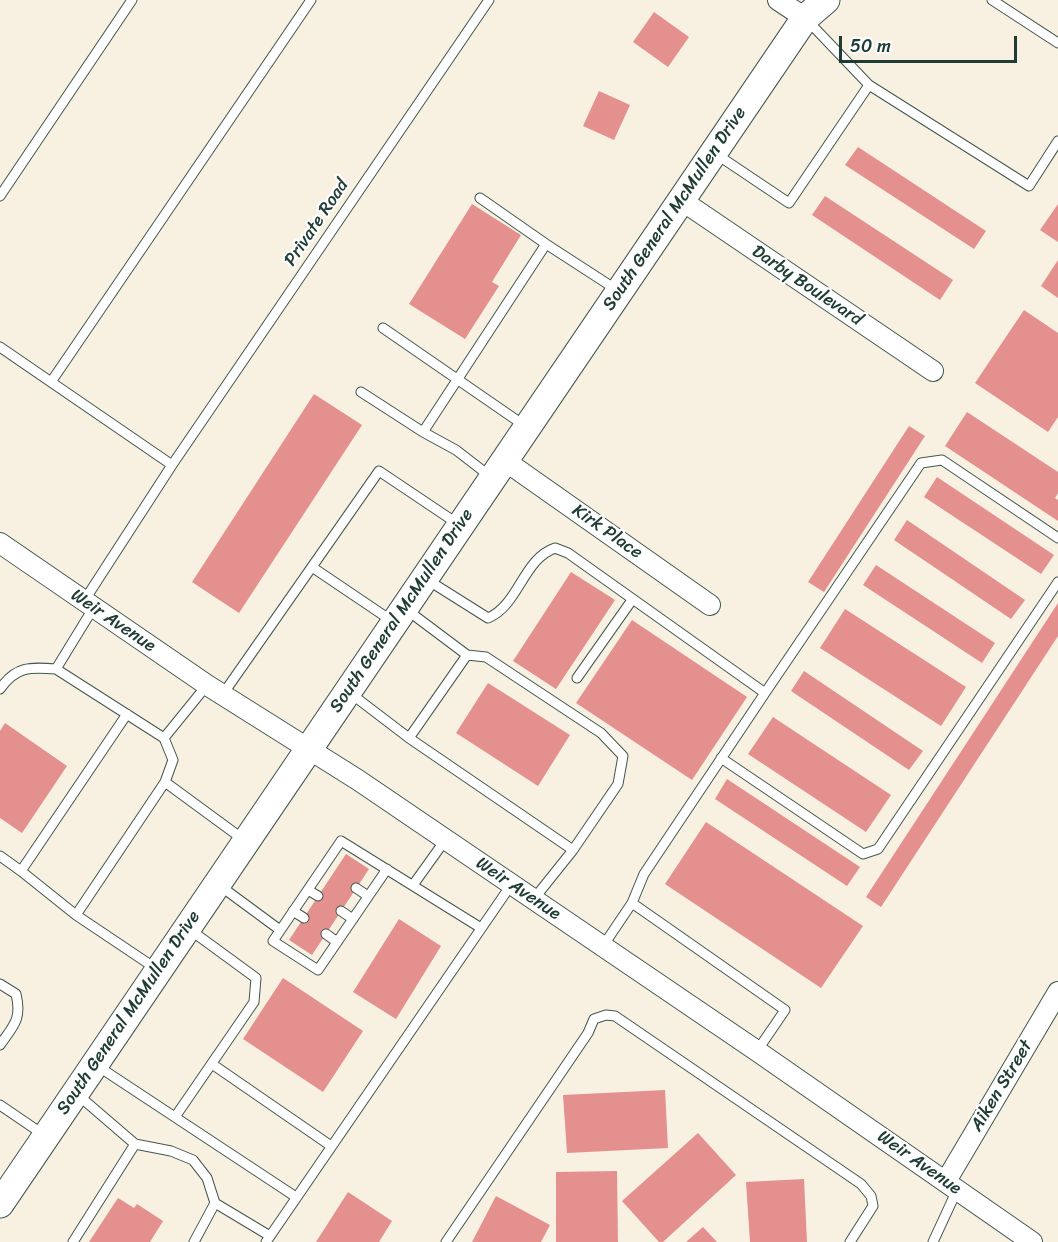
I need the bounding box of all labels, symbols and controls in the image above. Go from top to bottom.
scale bar [842,24,1020,62]
text: 50 m [850,30,891,62]
street label: South General McMullen Drive [599,103,751,315]
street label: Private Road [280,176,354,270]
street label: Darby Boulevard [748,241,866,331]
street label: Kirk Place [568,500,646,564]
street label: South General McMullen Drive [326,505,478,717]
street label: Weir Avenue [66,585,160,657]
street label: Weir Avenue [471,853,565,925]
street label: South General McMullen Drive [53,907,205,1119]
street label: Aiken Street [966,1037,1038,1135]
street label: Weir Avenue [873,1126,965,1200]

